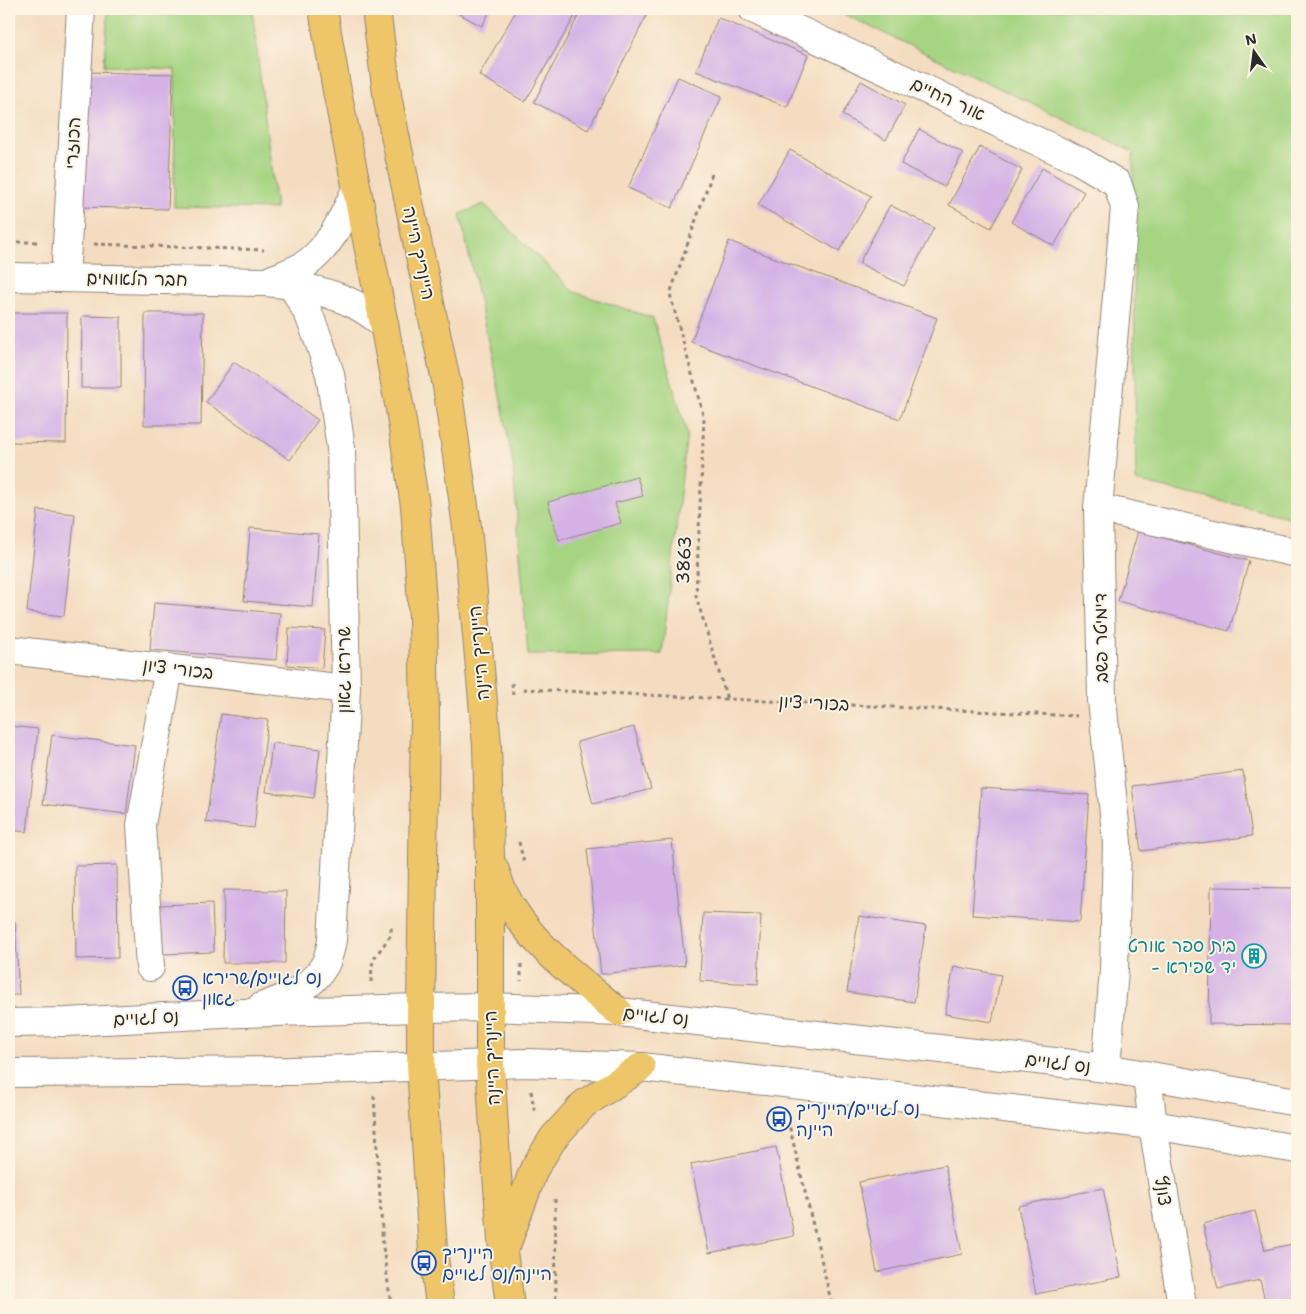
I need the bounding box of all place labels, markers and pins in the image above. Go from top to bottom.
place label: בית ספר אורט - יד שפירא [1127,934,1236,979]
building icon: בית ספר אורט - יד שפירא [1241,943,1267,969]
place label: נס לגויים/שרירא גאון [202,966,322,1011]
bus stop icon: נס לגויים/שרירא גאון [172,975,198,1001]
place label: נס לגויים/היינריך היינה [796,1097,920,1142]
bus stop icon: נס לגויים/היינריך היינה [766,1106,792,1132]
place label: היינריך היינה/נס לגויים [442,1241,552,1286]
bus stop icon: היינריך היינה/נס לגויים [411,1250,437,1276]

